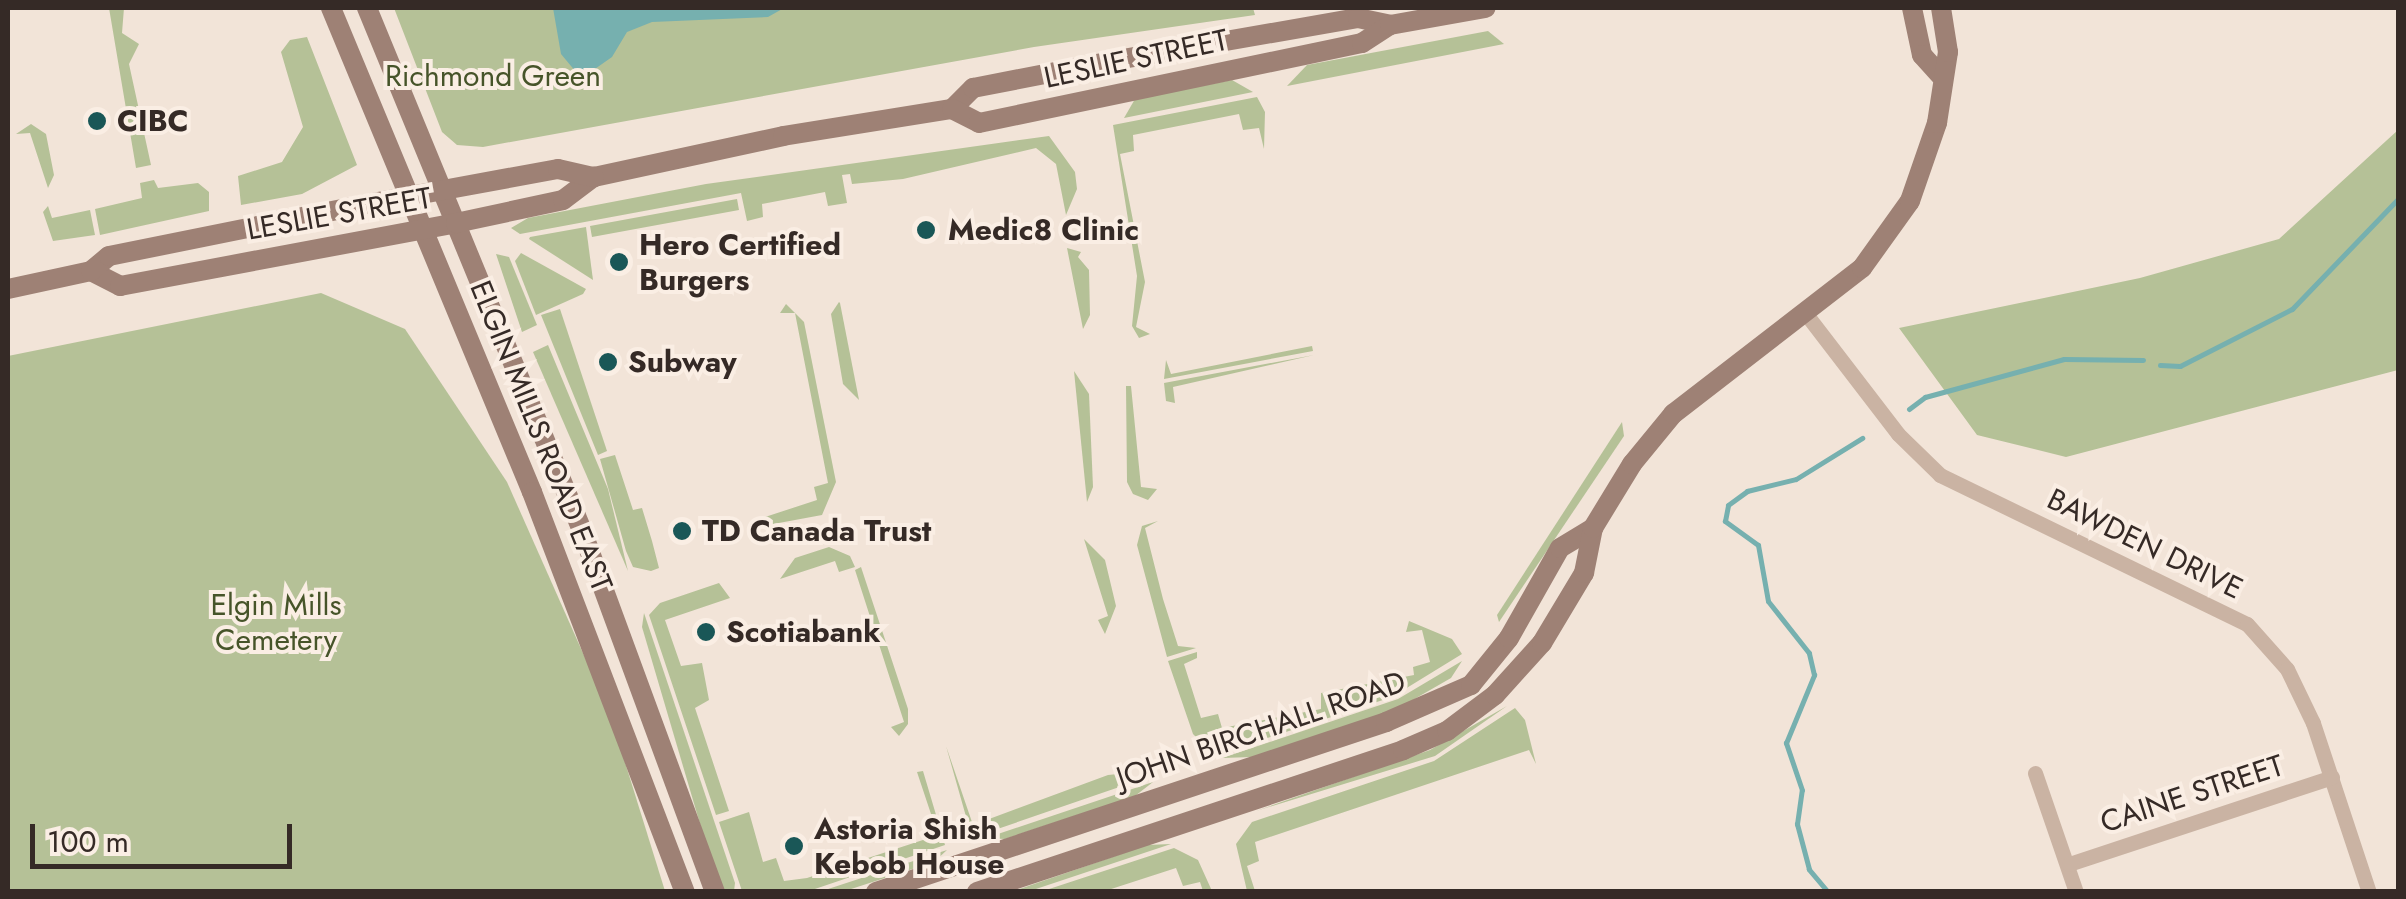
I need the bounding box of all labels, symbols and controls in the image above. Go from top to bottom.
street label: LESLIE STREET [1041,22,1231,96]
park label: Richmond Green [385,58,601,94]
place label: CIBC [117,103,189,139]
marker: CIBC [86,110,108,132]
street label: LESLIE STREET [244,180,434,248]
place label: Medic8 Clinic [948,212,1139,248]
marker: Medic8 Clinic [913,217,939,243]
place label: Hero Certified Burgers [639,227,841,298]
marker: Hero Certified Burgers [608,251,630,273]
street label: ELGIN MILLS ROAD EAST [462,276,620,596]
place label: Subway [628,344,737,380]
marker: Subway [597,351,619,373]
street label: BAWDEN DRIVE [2041,481,2249,607]
place label: TD Canada Trust [702,513,931,549]
marker: TD Canada Trust [671,520,693,542]
park label: Elgin Mills Cemetery [210,587,342,658]
place label: Scotiabank [726,614,880,650]
marker: Scotiabank [695,621,717,643]
street label: JOHN BIRCHALL ROAD [1112,664,1410,796]
street label: CAINE STREET [2096,748,2288,840]
scale bar [35,804,298,866]
place label: Astoria Shish Kebob House [814,811,1004,882]
text: 100 m [47,820,129,863]
marker: Astoria Shish Kebob House [783,835,805,857]

